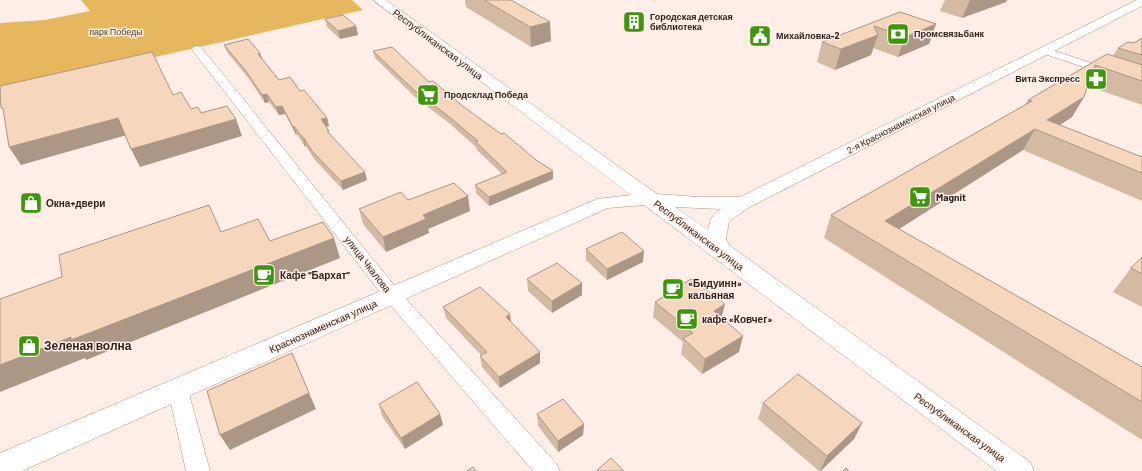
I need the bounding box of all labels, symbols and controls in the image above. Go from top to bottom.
street label: Республиканская улица [391,6,486,82]
building icon: Городская детская библиотека [621,9,647,35]
place label: Городская детская библиотека [650,11,733,32]
bank icon: Промсвязьбанк [885,21,911,47]
public building icon: Михайловка-2 [747,23,773,49]
park label: парк Победы [89,26,143,37]
place label: Промсвязьбанк [914,28,985,39]
place label: Михайловка-2 [776,30,839,41]
pharmacy icon: Вита Экспресс [1083,66,1109,92]
place label: Вита Экспресс [1015,73,1080,84]
supermarket icon: Продсклад Победа [415,82,441,108]
place label: Продсклад Победа [444,89,529,100]
street label: 2-я Краснознаменская улица [845,91,957,156]
supermarket icon: Magnit [907,184,933,210]
shop icon: Окна+двери [18,190,44,216]
place label: Magnit [936,191,966,203]
place label: Окна+двери [46,197,105,209]
street label: Республиканская улица [652,197,747,273]
street label: улица Чкалова [342,233,394,295]
cafe icon: Кафе “Бархат” [251,262,277,288]
place label: Кафе “Бархат” [280,269,350,281]
cafe icon: «Бидуинн» кальяная [660,276,686,302]
place label: «Бидуинн» кальяная [688,277,742,301]
street label: Краснознаменская улица [267,297,379,355]
cafe icon: кафе «Ковчег» [674,306,700,332]
place label: кафе «Ковчег» [702,313,772,325]
shop icon: Зеленая волна [16,333,42,359]
place label: Зеленая волна [44,338,132,352]
street label: Республиканская улица [912,390,1008,464]

